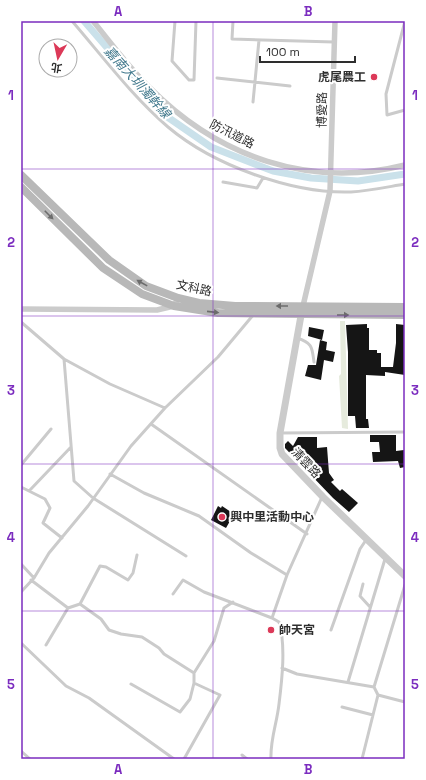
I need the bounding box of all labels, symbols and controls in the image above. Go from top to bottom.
text: A [114,3,123,20]
text: B [304,3,313,20]
north arrow [38,38,78,78]
scale bar [260,38,355,64]
water label: 嘉南大圳濁幹線 [101,43,176,123]
text: 100 m [266,44,300,60]
text: 北 [50,60,63,76]
place label: 虎尾農工 [318,69,366,85]
marker: 虎尾農工 [369,72,379,82]
text: 1 [8,87,14,104]
text: 1 [412,87,418,104]
street label: 博愛路 [314,92,330,128]
street label: 防汛道路 [207,116,257,152]
one-way arrow [44,210,54,220]
text: 2 [7,234,15,251]
text: 2 [411,234,419,251]
street label: 文科路 [175,276,213,300]
one-way arrow [136,280,148,286]
one-way arrow [275,303,288,309]
one-way arrow [207,309,219,315]
one-way arrow [337,311,349,318]
text: 3 [7,382,15,399]
text: 3 [411,382,419,399]
street label: 清雲路 [288,444,324,482]
place label: 興中里活動中心 [230,509,314,525]
marker: 興中里活動中心 [217,512,227,522]
text: 4 [7,529,15,546]
text: 4 [411,529,419,546]
place label: 帥天宮 [279,622,315,638]
marker: 帥天宮 [266,625,276,635]
text: 5 [7,676,15,693]
text: 5 [411,676,419,693]
text: A [114,761,123,778]
text: B [304,761,313,778]

